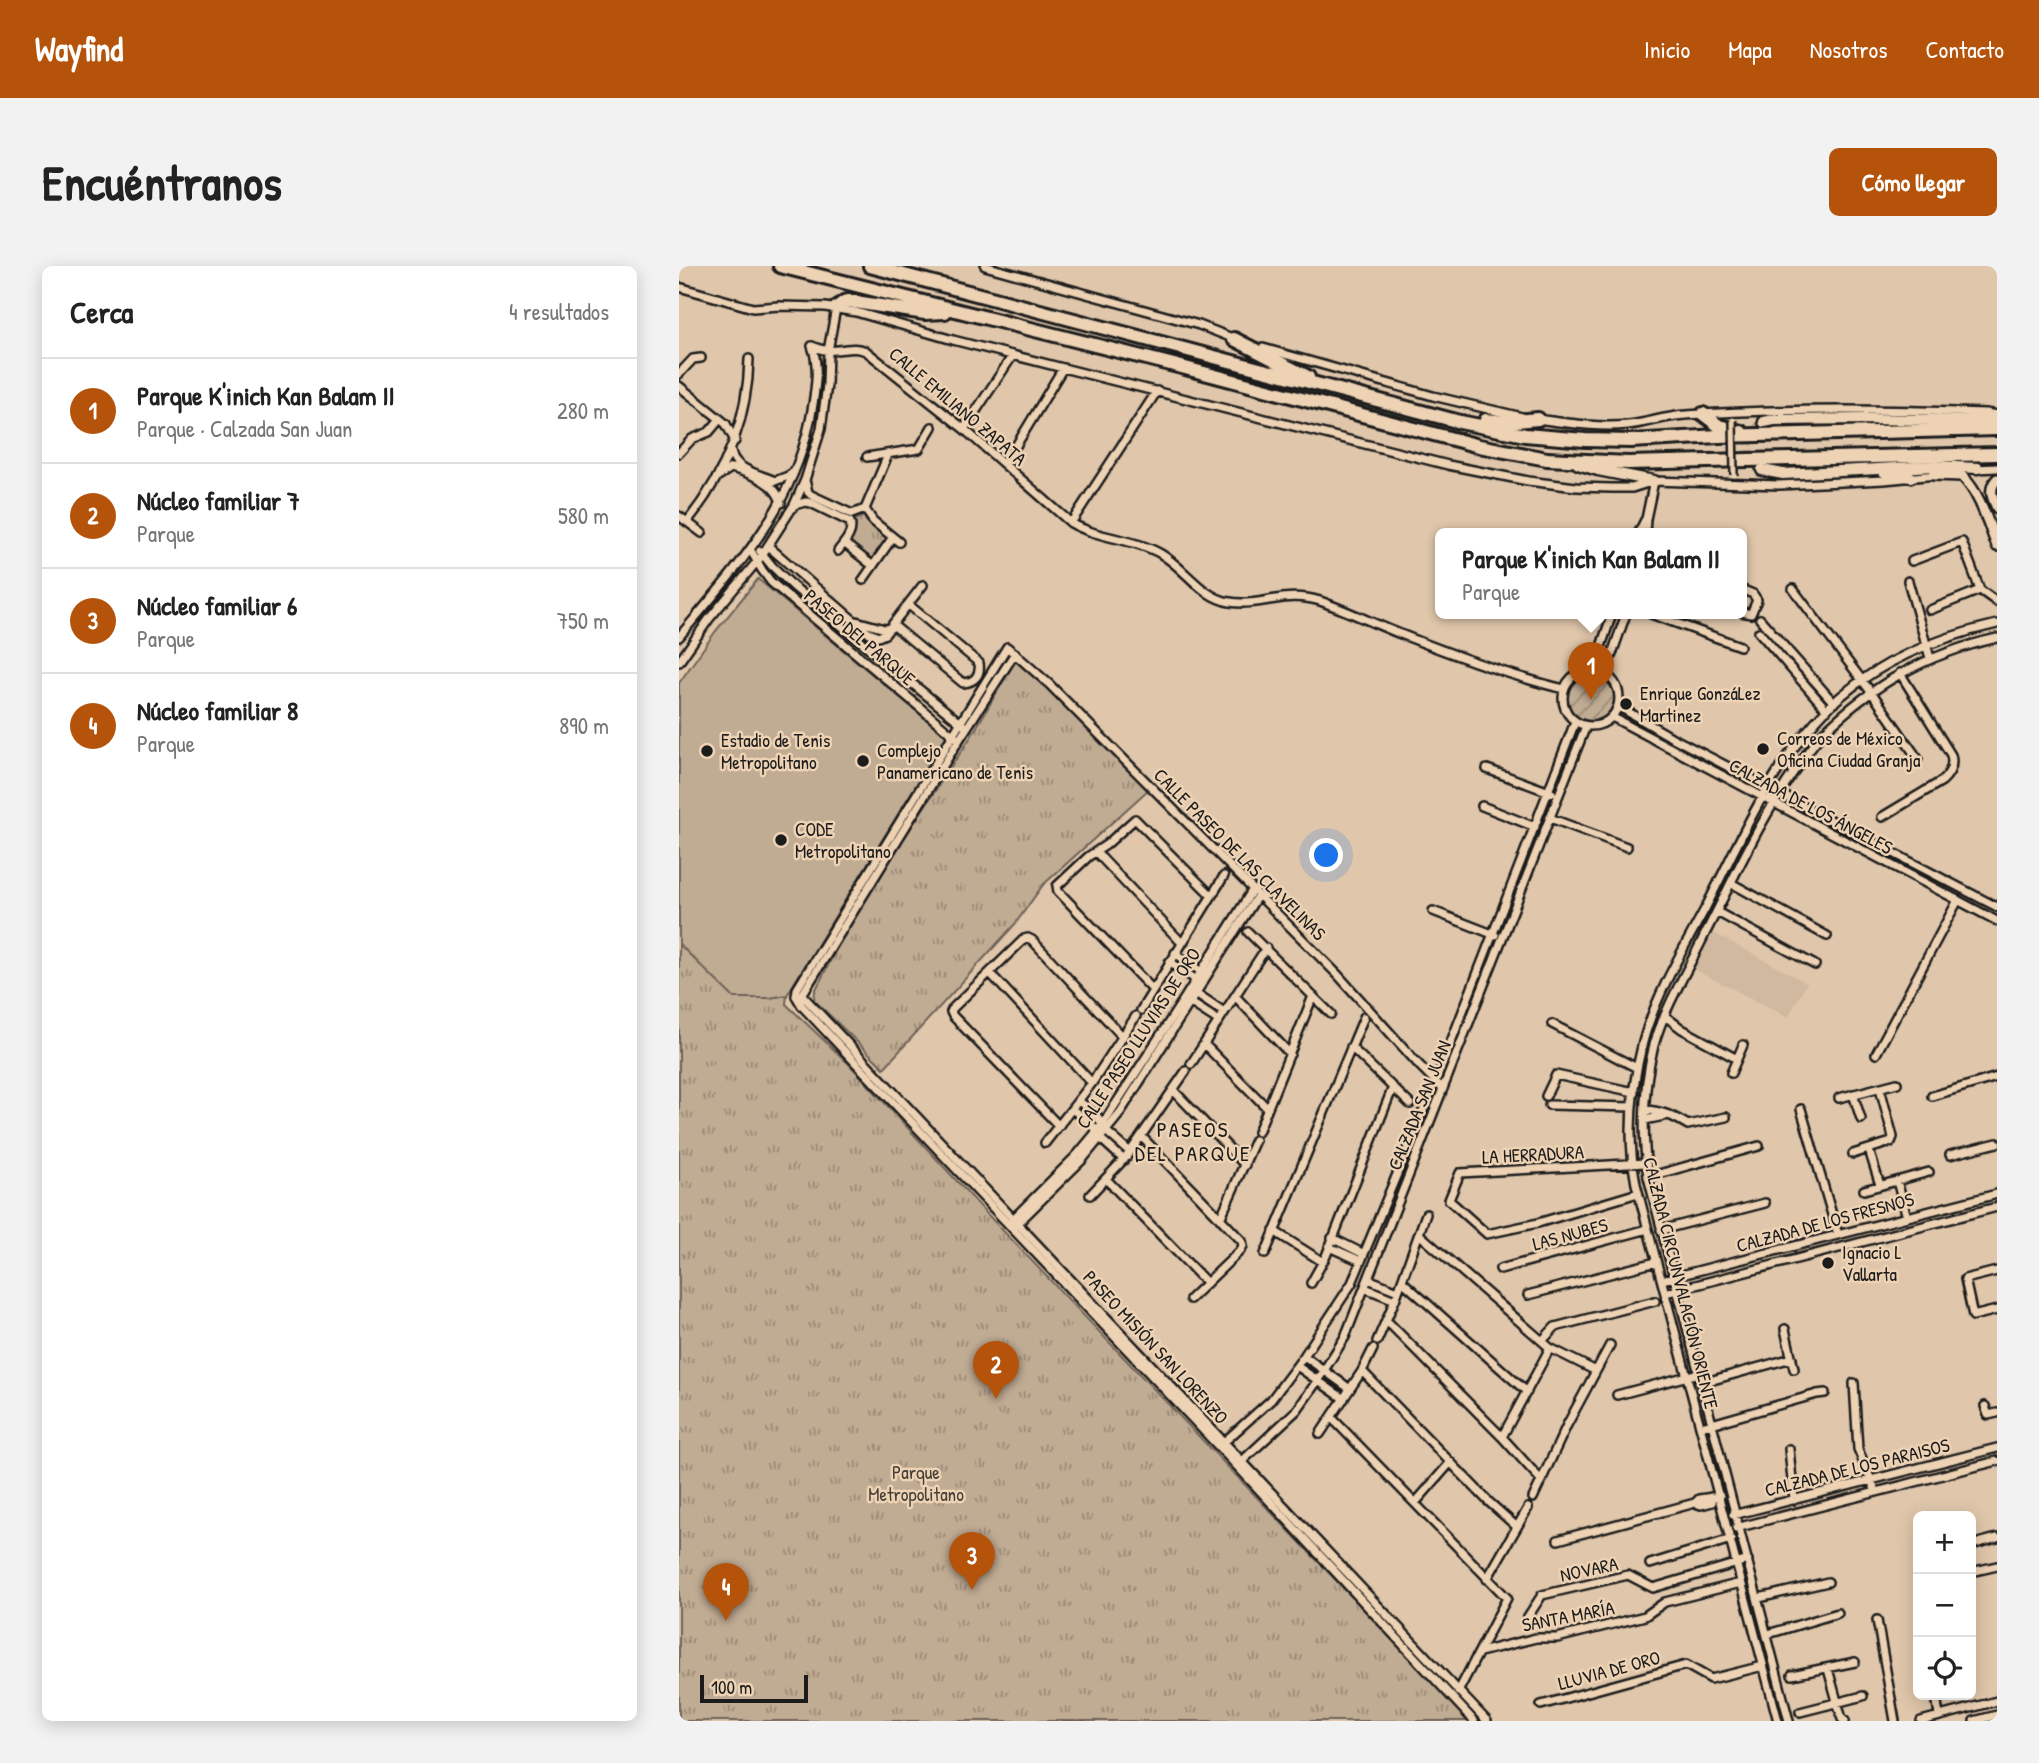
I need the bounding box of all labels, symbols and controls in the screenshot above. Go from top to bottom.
text: Wayfind [35,27,123,71]
text: Inicio [1644,33,1690,65]
text: Mapa [1728,33,1772,65]
text: Nosotros [1810,33,1887,65]
text: Contacto [1925,33,2004,65]
button: Cómo llegar [1829,148,1997,216]
text: Encuéntranos [42,149,282,215]
text: Cerca [70,292,133,332]
text: 4 resultados [509,296,609,327]
street label: CALLE EMILIANO ZAPATA [884,341,1032,471]
text: Parque K'inich Kan Balam II [137,378,395,413]
text: 1 [89,395,97,426]
text: 280 m [557,395,609,426]
text: Parque · Calzada San Juan [137,413,352,444]
text: Núcleo familiar 7 [137,483,300,518]
text: 2 [88,500,98,531]
text: 580 m [558,500,609,531]
text: Parque [137,518,195,549]
popup [1435,528,1747,619]
text: Parque K'inich Kan Balam II [1462,541,1720,576]
text: Parque [1462,576,1520,607]
street label: PASEO DEL PARQUE [799,583,922,692]
text: Núcleo familiar 6 [137,588,297,623]
text: 3 [88,605,98,636]
text: 750 m [557,605,609,636]
text: Parque [137,623,195,654]
pin: 1 [1568,642,1614,700]
place label: Enrique GonzáLez Martinez [1640,680,1761,728]
text: Núcleo familiar 8 [137,693,298,728]
marker: Enrique GonzáLez Martinez [1618,696,1634,712]
text: 4 [89,710,97,741]
text: 890 m [559,710,609,741]
place label: Correos de México Oficina Ciudad Granja [1777,725,1921,773]
place label: Estadio de Tenis Metropolitano [721,727,830,775]
text: Parque [137,728,195,759]
place label: Complejo Panamericano de Tenis [877,737,1033,785]
marker: Correos de México Oficina Ciudad Granja [1755,741,1771,757]
marker: Estadio de Tenis Metropolitano [699,743,715,759]
street label: CALZADA DE LOS ÁNGELES [1725,752,1898,860]
marker: Complejo Panamericano de Tenis [855,753,871,769]
street label: CALLE PASEO DE LAS CLAVELINAS [1148,762,1332,946]
place label: CODE Metropolitano [795,816,891,864]
marker: CODE Metropolitano [773,832,789,848]
your location [1309,838,1343,872]
street label: CALLE PASEO LLUVIAS DE ORO [1070,943,1206,1133]
street label: CALZADA SAN JUAN [1381,1036,1457,1174]
district label: PASEOS DEL PARQUE [1135,1115,1251,1168]
street label: LA HERRADURA [1481,1138,1585,1170]
street label: CALZADA CIRCUNVALACIÓN ORIENTE [1637,1154,1725,1412]
street label: CALZADA DE LOS FRESNOS [1733,1186,1917,1258]
street label: LAS NUBES [1530,1211,1611,1256]
place label: Ignacio L Vallarta [1842,1239,1902,1287]
marker: Ignacio L Vallarta [1820,1255,1836,1271]
street label: PASEO MISIÓN SAN LORENZO [1078,1264,1234,1430]
pin: 2 [973,1341,1019,1399]
street label: CALZADA DE LOS PARAISOS [1762,1431,1952,1503]
park label: Parque Metropolitano [868,1459,964,1507]
map controls [1913,1511,1976,1700]
button: + [1913,1511,1976,1574]
pin: 3 [949,1532,995,1590]
street label: NOVARA [1558,1550,1620,1588]
pin: 4 [703,1563,749,1621]
button: − [1913,1574,1976,1637]
street label: SANTA MARÍA [1520,1594,1616,1638]
button: locate [1913,1637,1976,1700]
street label: LLUVIA DE ORO [1555,1644,1663,1696]
scale bar [700,1672,809,1704]
text: 100 m [711,1674,752,1700]

